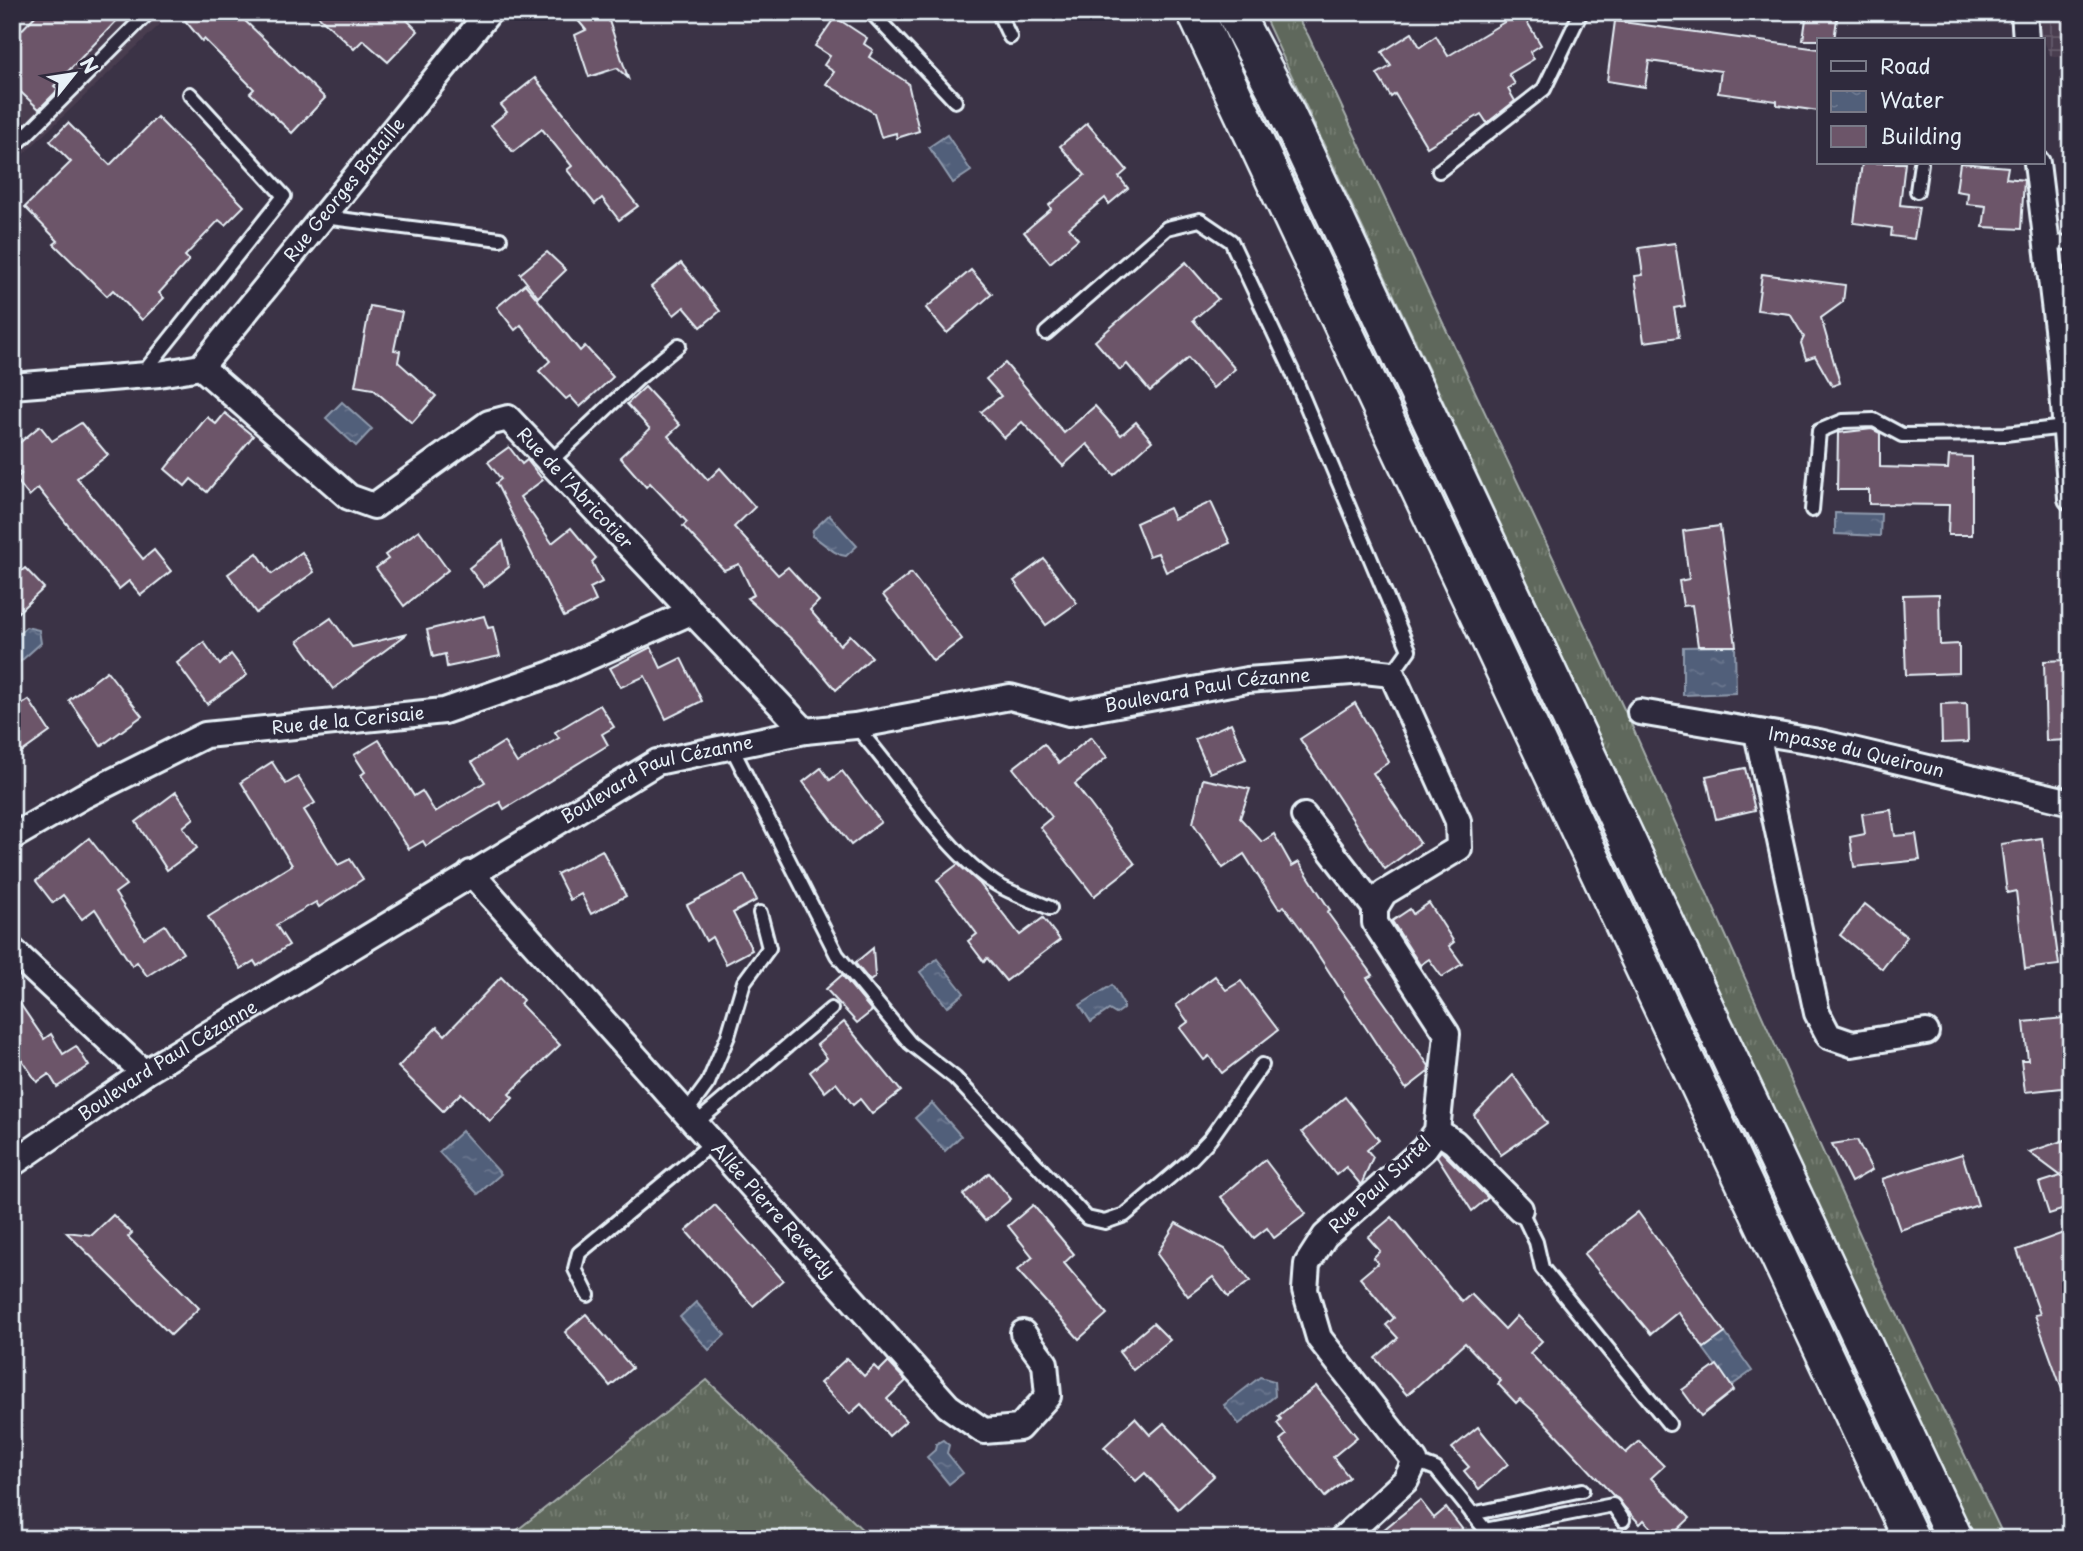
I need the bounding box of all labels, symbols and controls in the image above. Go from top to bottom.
north arrow [38,38,108,108]
legend [1817,38,2044,164]
text: Road [1880,49,1931,81]
text: N [74,51,105,79]
text: Water [1880,83,1944,115]
street label: Rue Georges Bataille [277,111,411,267]
text: Building [1880,119,1962,151]
street label: Rue de l'Abricotier [511,420,641,555]
street label: Boulevard Paul Cézanne [1102,660,1311,718]
street label: Rue de la Cerisaie [270,698,425,740]
street label: Impasse du Queiroun [1767,719,1947,783]
street label: Boulevard Paul Cézanne [555,727,755,829]
street label: Boulevard Paul Cézanne [72,992,262,1127]
street label: Rue Paul Surtel [1322,1129,1436,1239]
street label: Allée Pierre Reverdy [706,1136,842,1283]

